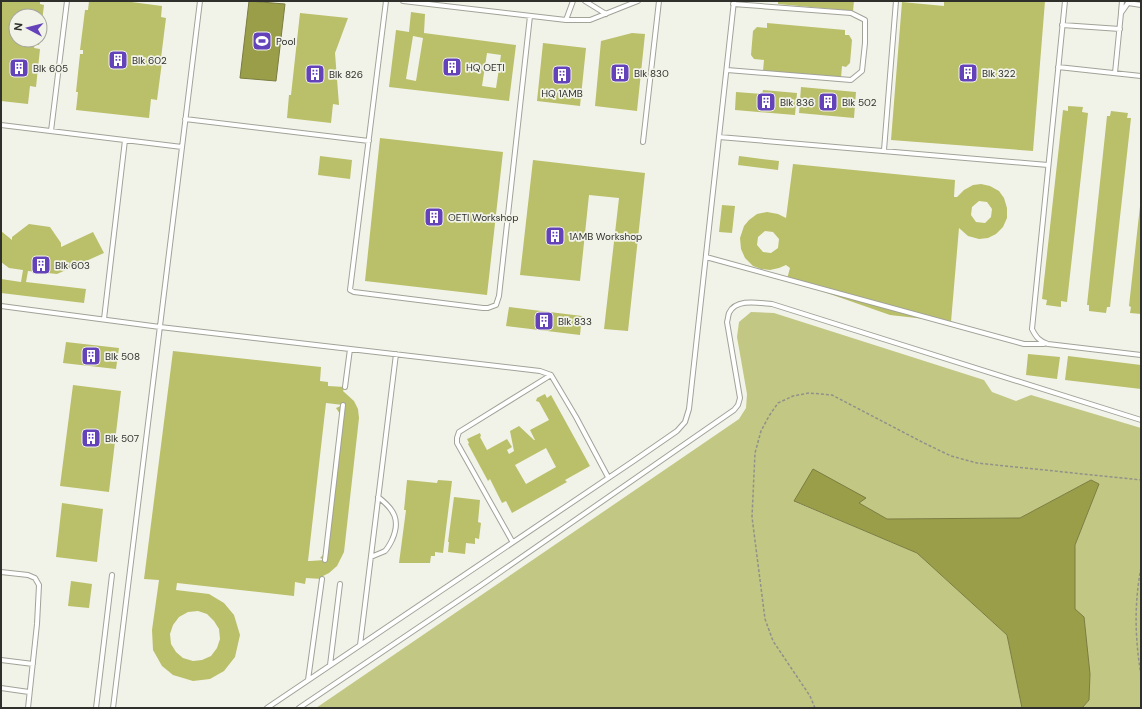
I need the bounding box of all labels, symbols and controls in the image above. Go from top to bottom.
north arrow [8,8,48,48]
text: N [11,22,26,32]
sports icon: Pool [251,30,273,52]
place label: Pool [276,35,296,48]
building icon: Blk 602 [107,49,129,71]
place label: Blk 602 [132,54,167,67]
building icon: HQ OETI [441,56,463,78]
building icon: Blk 605 [8,57,30,79]
place label: HQ OETI [466,61,505,74]
place label: Blk 605 [33,62,68,75]
building icon: Blk 830 [609,62,631,84]
building icon: Blk 322 [957,62,979,84]
building icon: Blk 826 [304,63,326,85]
building icon: HQ 1AMB [551,64,573,86]
place label: Blk 830 [634,67,669,80]
place label: Blk 322 [982,67,1016,80]
place label: Blk 826 [329,68,363,81]
place label: HQ 1AMB [541,87,583,100]
building icon: Blk 836 [755,91,777,113]
building icon: Blk 502 [817,91,839,113]
place label: Blk 836 [780,96,814,109]
place label: Blk 502 [842,96,877,109]
building icon: OETI Workshop [423,206,445,228]
place label: OETI Workshop [448,211,519,224]
building icon: 1AMB Workshop [544,225,566,247]
place label: 1AMB Workshop [569,230,642,243]
building icon: Blk 603 [30,254,52,276]
place label: Blk 603 [55,259,90,272]
building icon: Blk 833 [533,310,555,332]
place label: Blk 833 [558,315,592,328]
building icon: Blk 508 [80,345,102,367]
place label: Blk 508 [105,350,140,363]
building icon: Blk 507 [80,427,102,449]
place label: Blk 507 [105,432,139,445]

